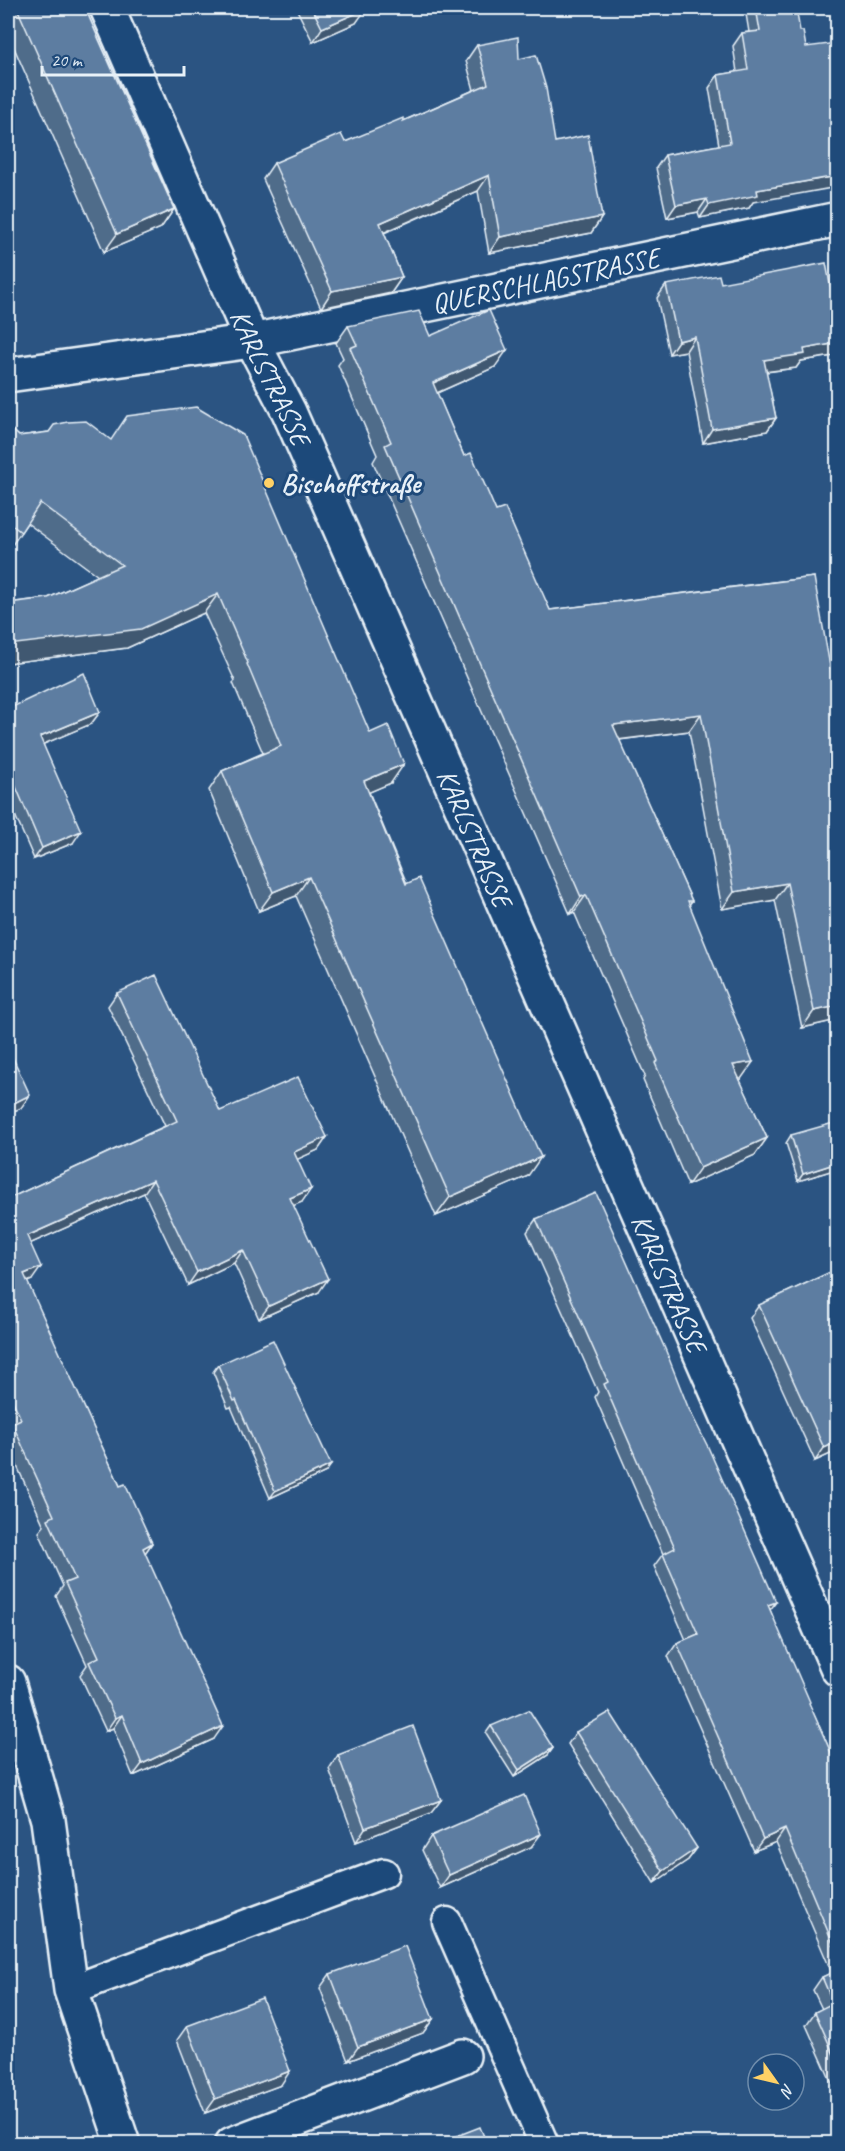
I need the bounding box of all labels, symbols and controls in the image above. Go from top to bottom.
scale bar [42,39,184,77]
text: 20 m [51,49,84,71]
street label: QUERSCHLAGSTRASSE [428,238,666,321]
street label: KARLSTRASSE [223,304,320,454]
place label: Bischoffstraße [281,466,422,501]
marker: Bischoffstraße [262,476,276,490]
street label: KARLSTRASSE [430,763,522,916]
street label: KARLSTRASSE [624,1209,717,1361]
north arrow [746,2052,806,2112]
text: N [775,2080,799,2102]

